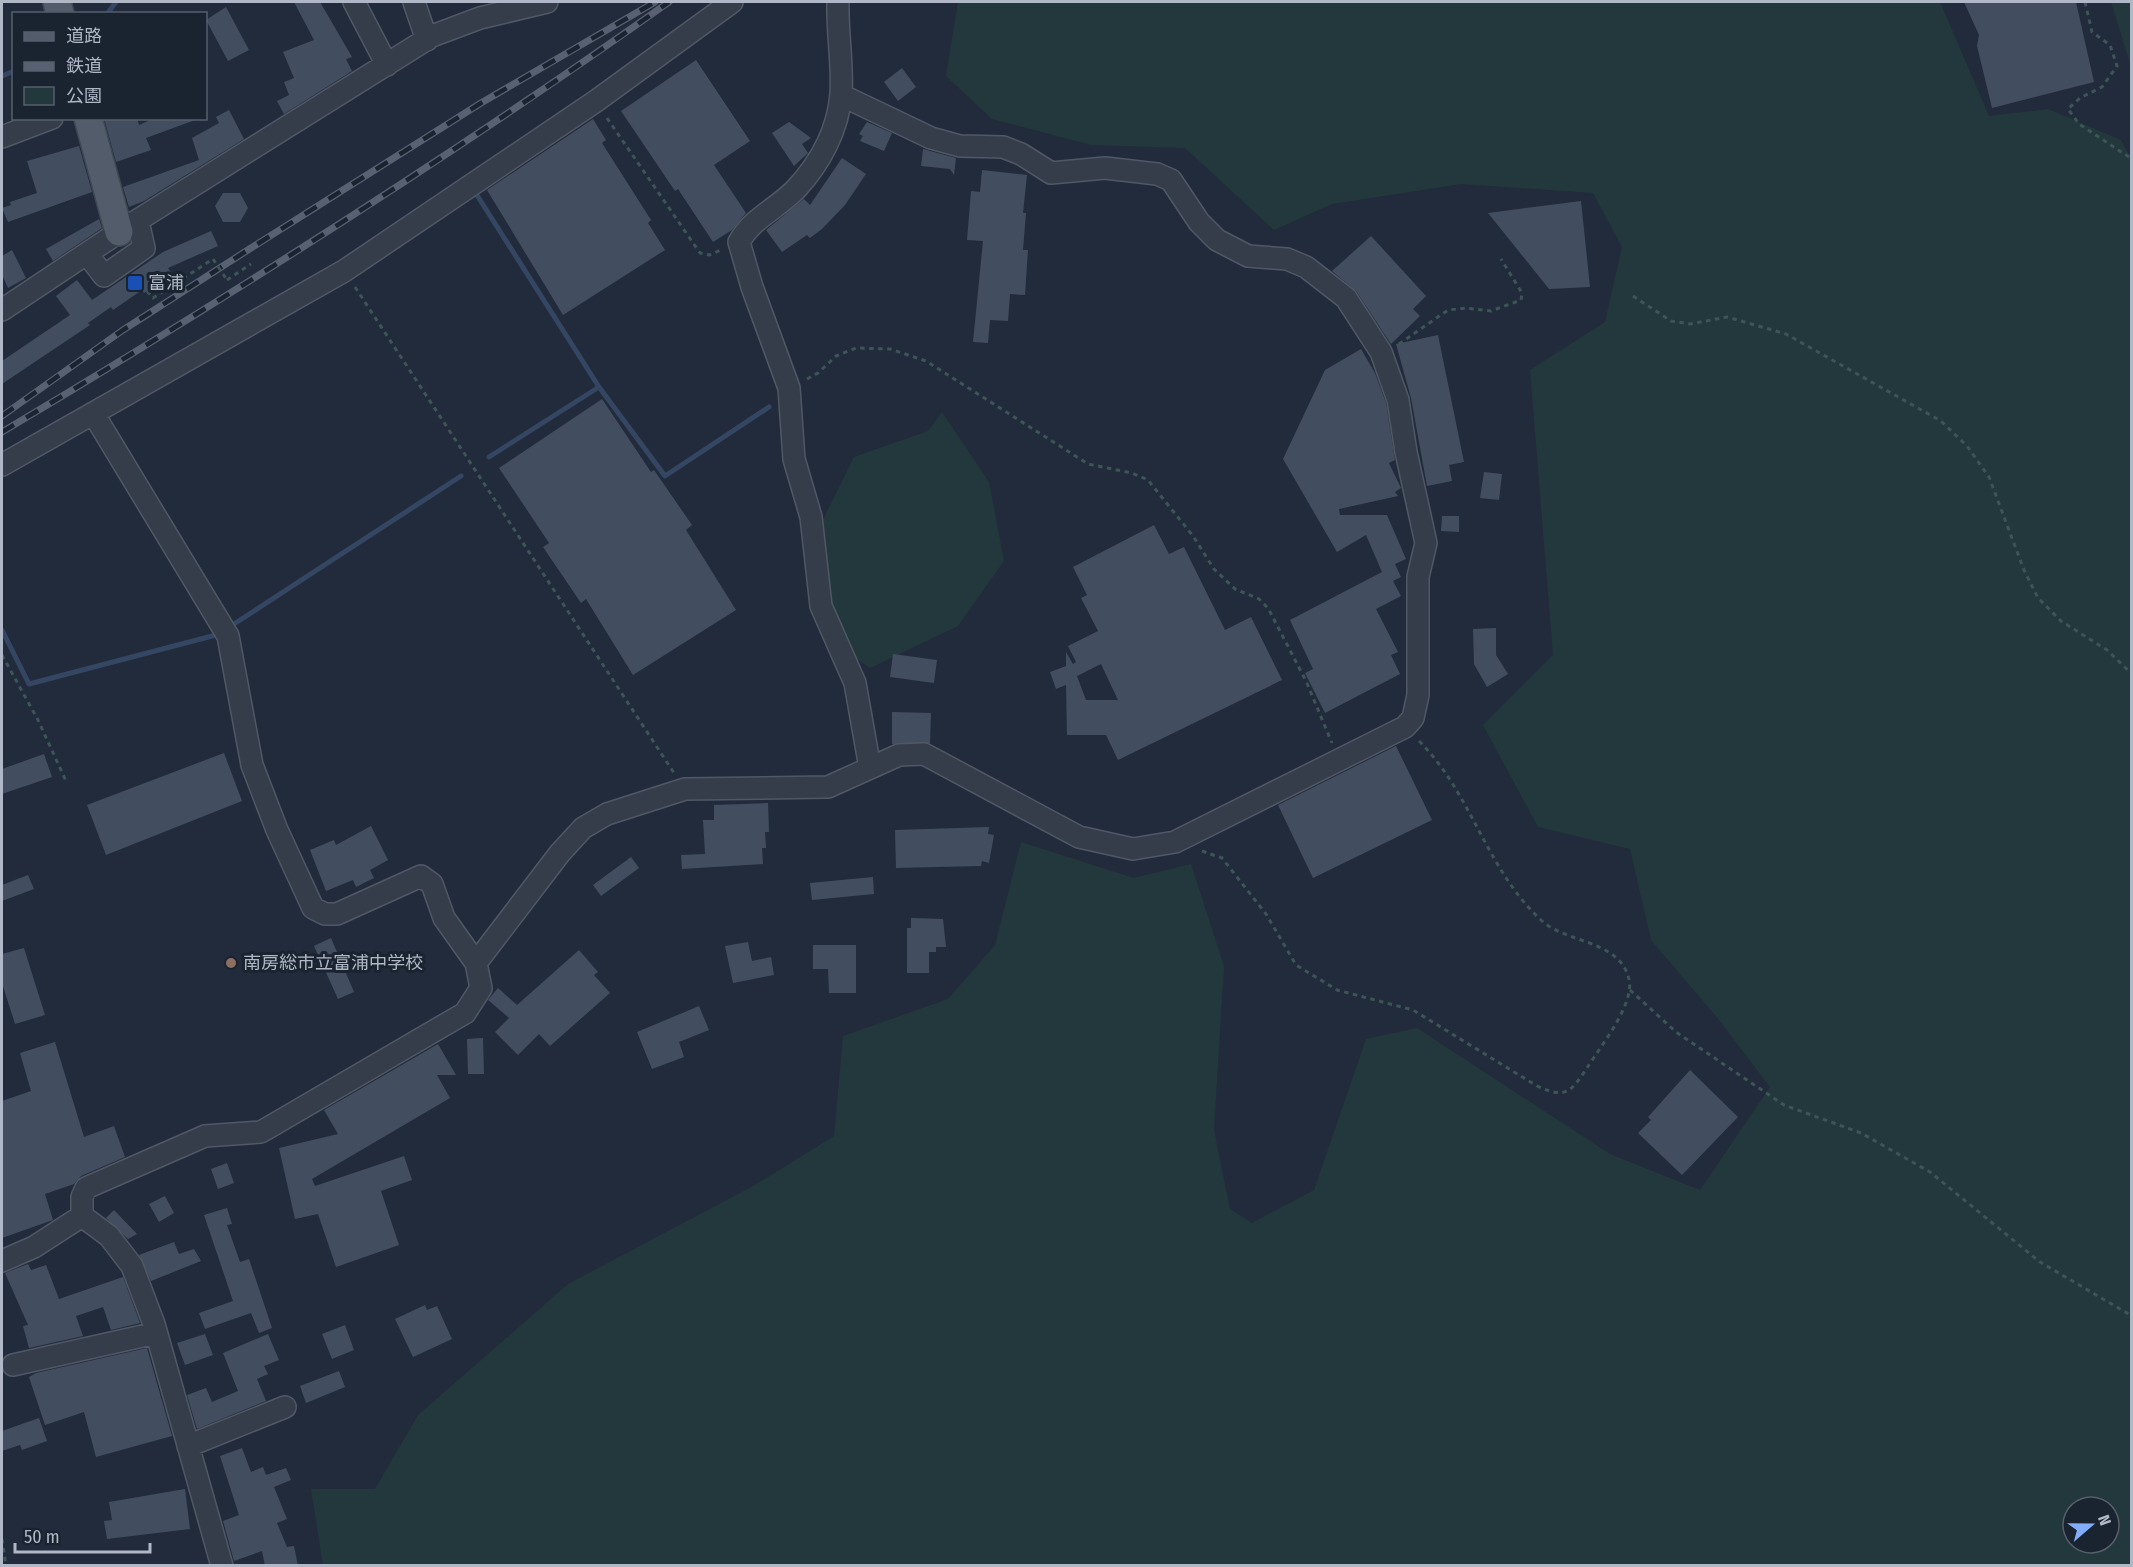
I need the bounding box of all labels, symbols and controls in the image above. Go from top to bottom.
legend [12,12,207,120]
text: 道路 [66,25,102,47]
text: 鉄道 [66,55,102,77]
text: 公園 [66,85,102,107]
place label: 富浦 [148,272,184,294]
marker: 富浦 [126,274,144,292]
place label: 南房総市立富浦中学校 [243,952,423,974]
marker: 南房総市立富浦中学校 [224,956,238,970]
north arrow [2061,1495,2121,1555]
text: N [2094,1512,2115,1528]
scale bar [15,1516,150,1554]
text: 50 m [24,1526,60,1548]

